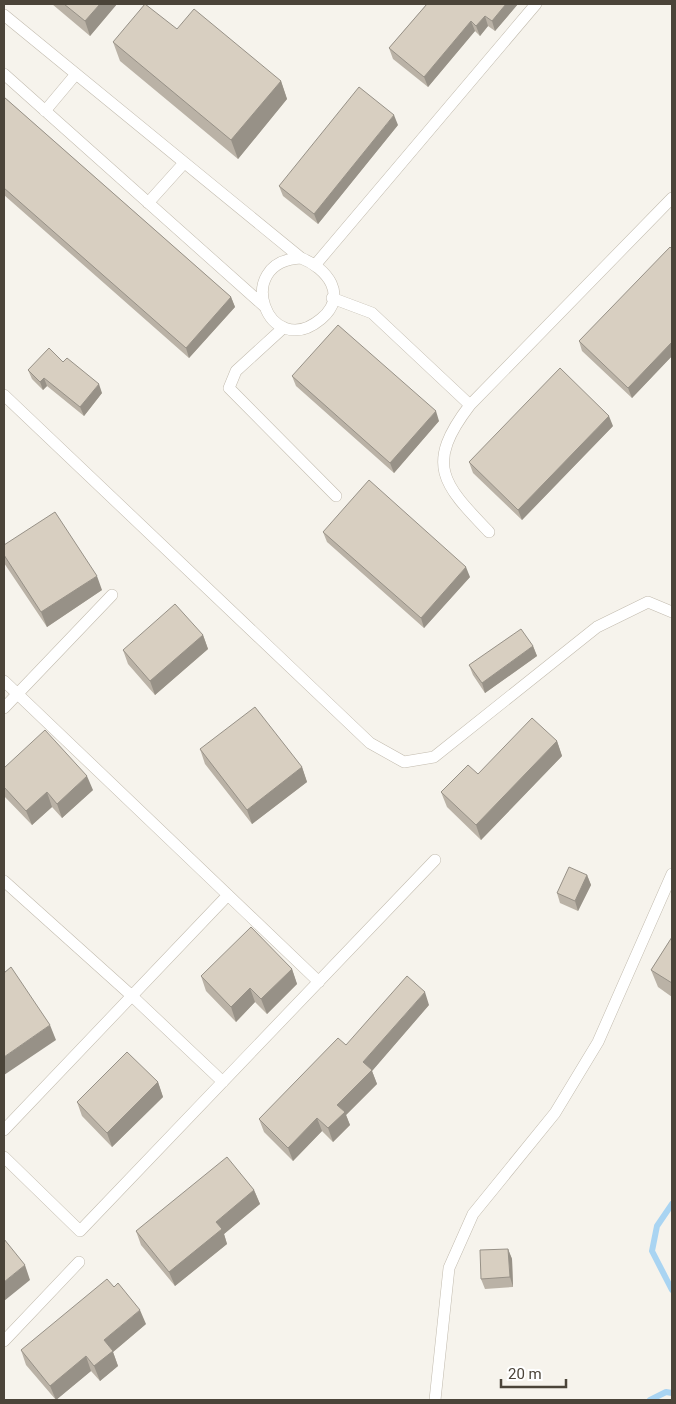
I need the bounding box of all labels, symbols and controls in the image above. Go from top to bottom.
scale bar [501,1356,566,1388]
text: 20 m [508,1365,542,1383]

